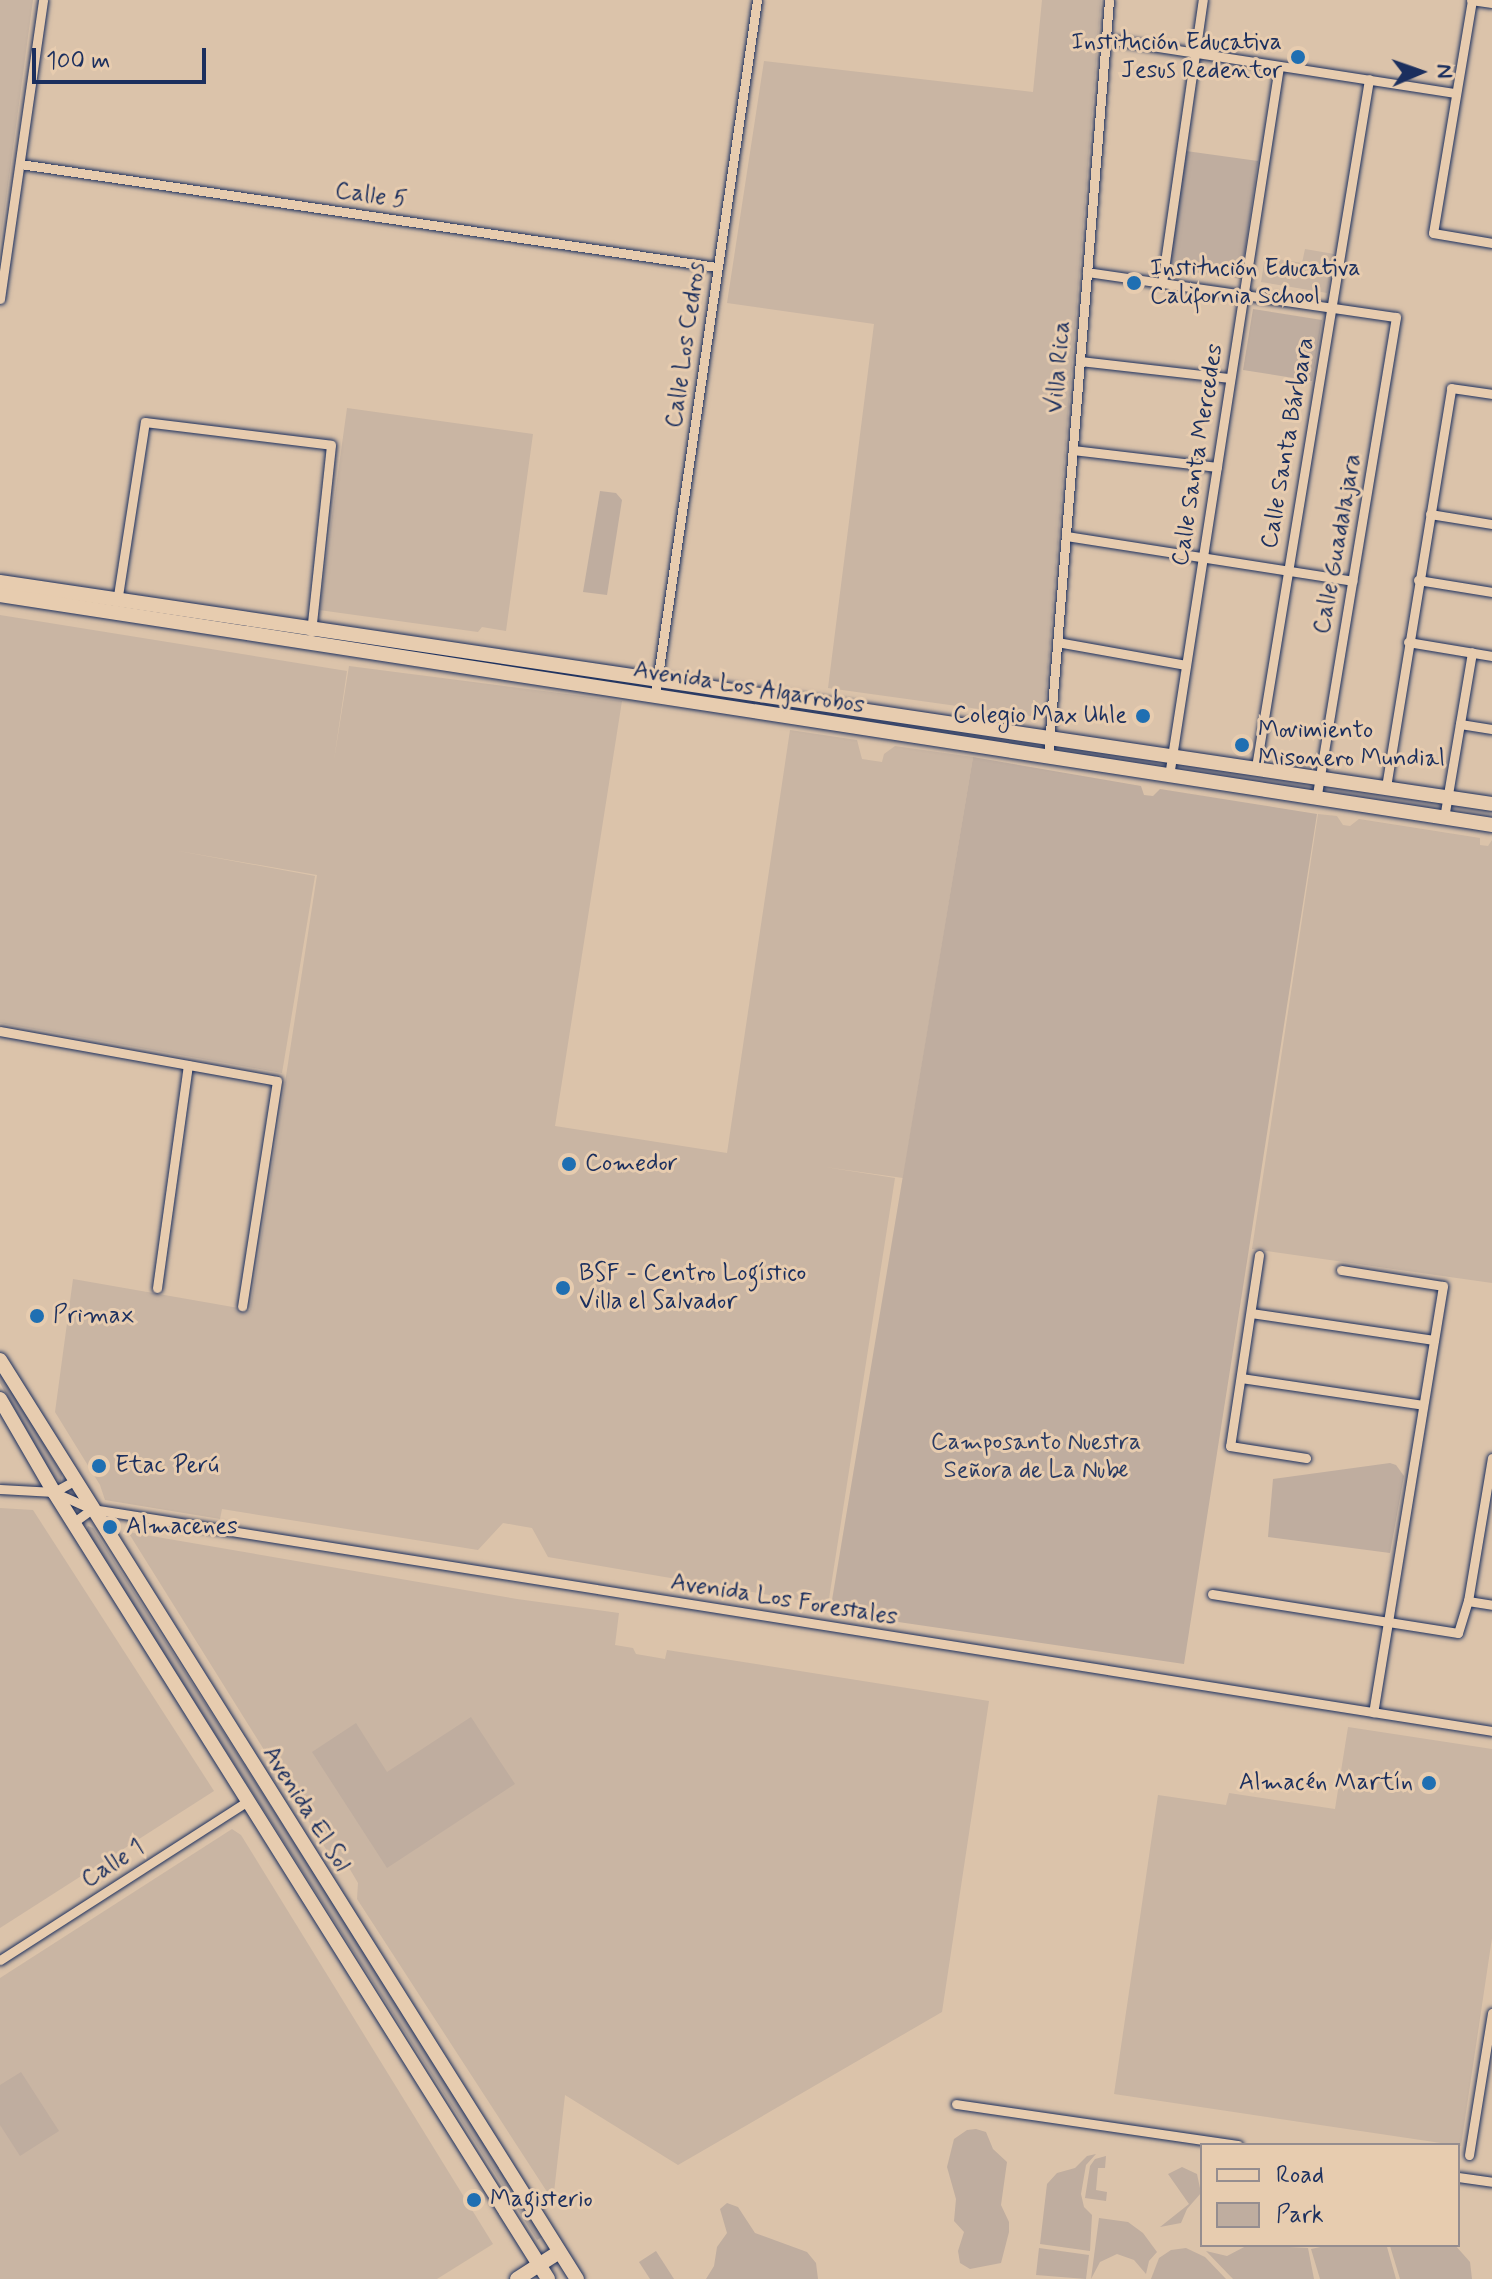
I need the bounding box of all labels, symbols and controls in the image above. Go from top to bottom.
place label: Institución Educativa Jesus Redentor [1071,29,1282,85]
scale bar [36,32,210,82]
north arrow [1380,32,1460,112]
text: 100 m [46,46,110,77]
marker: Institución Educativa Jesus Redentor [1289,48,1307,66]
text: N [1430,63,1458,79]
street label: Calle 5 [333,177,409,215]
place label: Institución Educativa California School [1150,255,1361,311]
street label: Calle Los Cedros [660,258,712,432]
marker: Institución Educativa California School [1125,274,1143,292]
street label: Villa Rica [1041,320,1077,414]
street label: Calle Santa Bárbara [1255,336,1321,550]
street label: Calle Santa Mercedes [1166,343,1230,567]
street label: Calle Guadalajara [1308,451,1368,637]
street label: Avenida Los Algarrobos [630,655,868,721]
place label: Colegio Max Uhle [951,702,1127,730]
marker: Colegio Max Uhle [1134,707,1152,725]
place label: Movimiento Misonero Mundial [1258,717,1445,773]
marker: Movimiento Misonero Mundial [1233,736,1251,754]
place label: Comedor [585,1150,678,1178]
marker: Comedor [560,1155,578,1173]
place label: BSF - Centro Logístico Villa el Salvador [579,1260,806,1316]
marker: BSF - Centro Logístico Villa el Salvador [554,1279,572,1297]
place label: Primax [53,1302,134,1330]
marker: Primax [28,1307,46,1325]
park label: Camposanto Nuestra Señora de La Nube [929,1429,1143,1485]
place label: Etac Perú [115,1452,217,1480]
marker: Etac Perú [90,1457,108,1475]
place label: Almacenes [126,1513,238,1541]
marker: Almacenes [101,1518,119,1536]
street label: Avenida Los Forestales [668,1568,900,1632]
street label: Avenida El Sol [256,1741,356,1877]
place label: Almacén Martín [1245,1769,1413,1797]
marker: Almacén Martín [1420,1774,1438,1792]
street label: Calle 1 [76,1833,150,1895]
legend [1200,2143,1460,2247]
text: Road [1276,2160,1324,2191]
place label: Magisterio [490,2186,593,2214]
marker: Magisterio [465,2191,483,2209]
text: Park [1276,2200,1324,2231]

